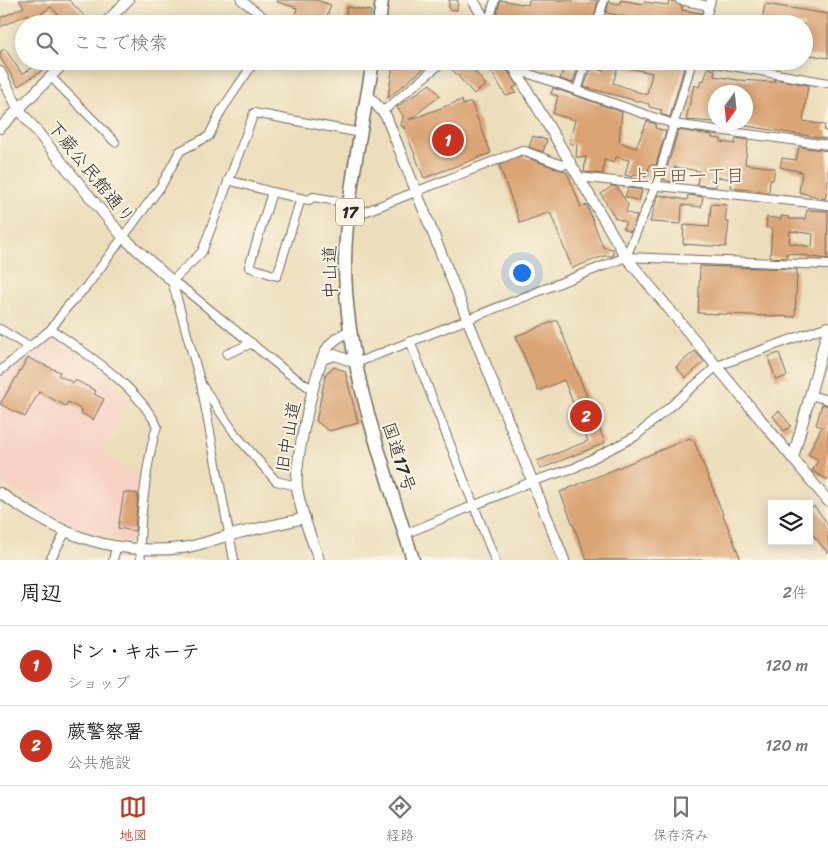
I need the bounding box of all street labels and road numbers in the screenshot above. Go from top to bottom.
street label: 下蕨公民館通り [39,113,143,231]
road number: 17 [336,198,364,226]
street label: 中山道 [314,245,346,299]
street label: 旧中山道 [266,399,310,475]
street label: 国道17号 [373,418,425,496]

